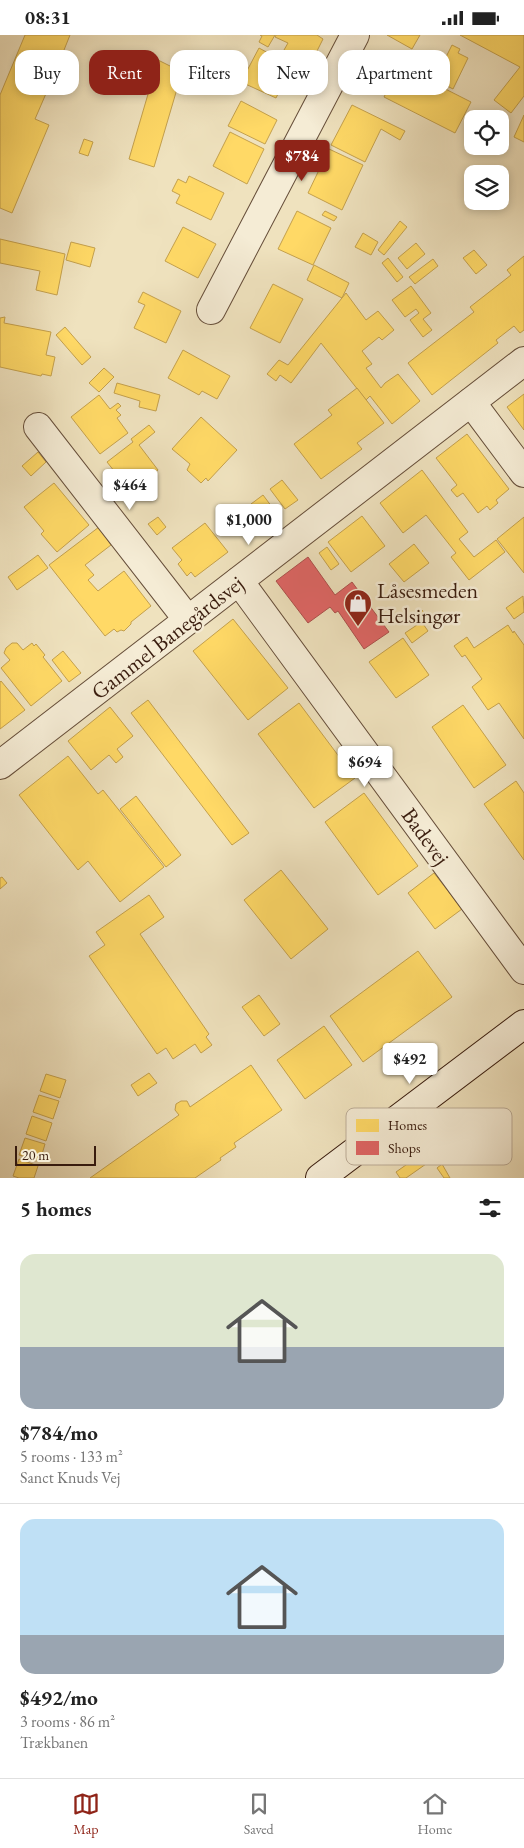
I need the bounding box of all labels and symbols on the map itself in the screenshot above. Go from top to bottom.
pin: $784 [272,139,332,182]
pin: $464 [100,469,160,511]
pin: $1,000 [208,503,290,546]
street label: Gammel Banegårdsvej [85,569,249,706]
place label: Låsesmeden Helsingør [377,576,479,630]
shop icon: Låsesmeden Helsingør [343,588,373,627]
pin: $694 [335,745,395,788]
street label: Badevej [395,802,456,871]
pin: $492 [380,1043,440,1085]
legend [346,1108,512,1165]
text: Homes [388,1116,428,1134]
text: Shops [388,1139,421,1157]
scale bar [15,1143,96,1166]

